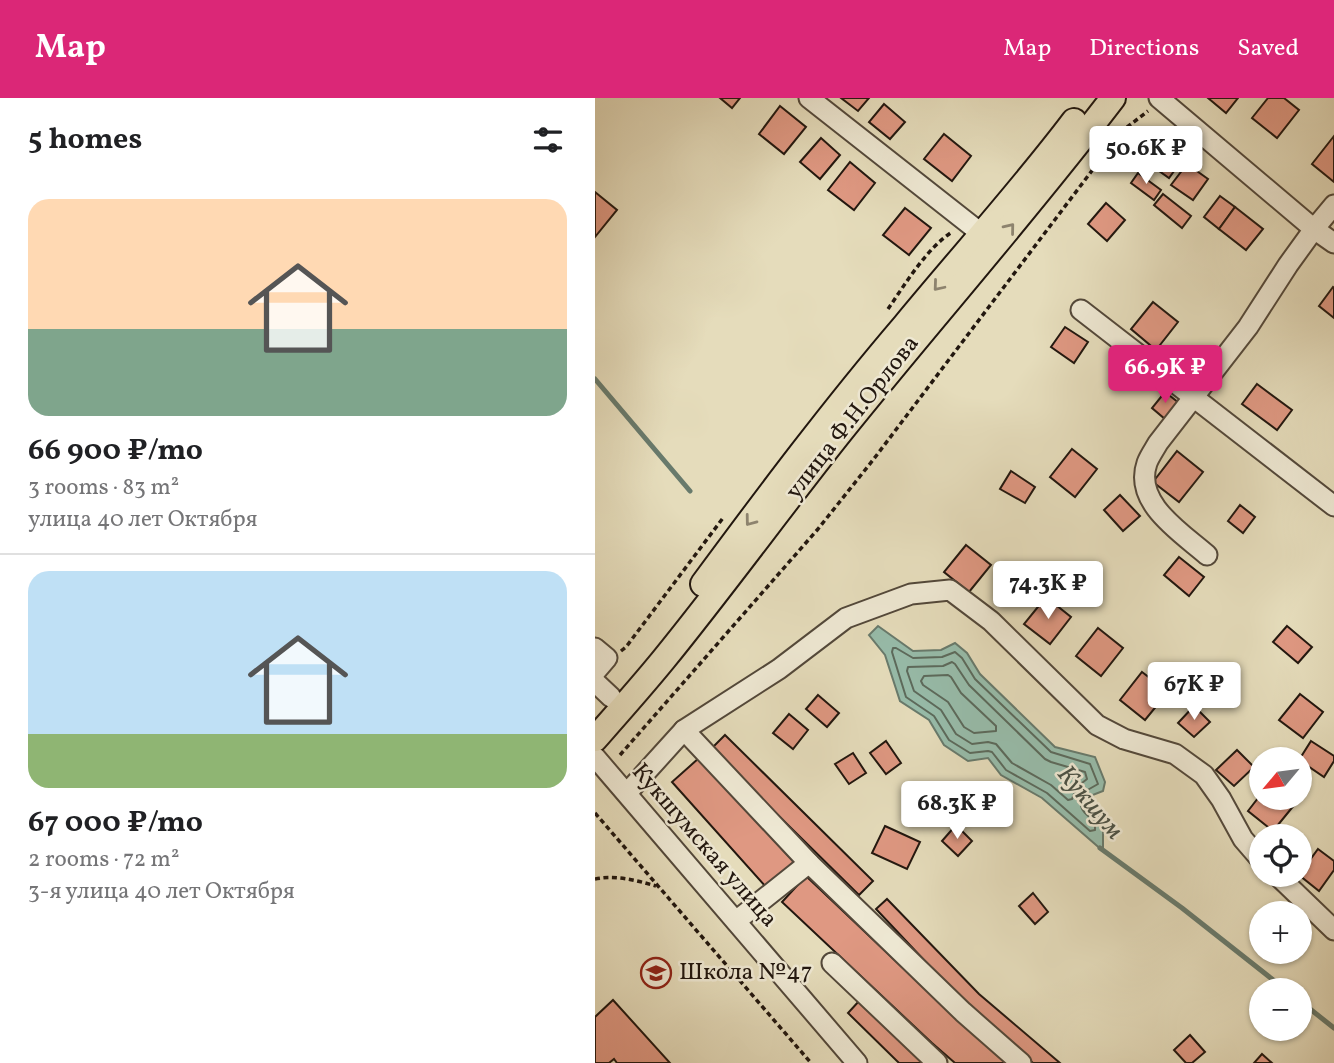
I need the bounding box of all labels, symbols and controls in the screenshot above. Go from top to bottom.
text: Map [35,26,106,72]
text: Map [1003,32,1051,66]
text: Directions [1089,32,1199,66]
text: Saved [1237,32,1299,66]
text: 5 homes [28,119,142,161]
icon: filters [529,121,567,159]
pin: 50.6K ₽ [1081,126,1211,186]
text: 50.6K ₽ [1105,133,1187,165]
one-way arrow [1002,224,1014,237]
icon: home [235,245,361,371]
one-way arrow [934,277,946,290]
street label: улица Ф.Н.Орлова [778,329,928,507]
pin: 66.9K ₽ [1100,345,1230,405]
text: 66.9K ₽ [1124,352,1206,384]
text: 66 900 ₽/mo [28,430,203,472]
text: 3 rooms · 83 m² [28,472,179,504]
text: улица 40 лет Октября [28,504,258,536]
one-way arrow [746,513,758,525]
pin: 74.3K ₽ [983,561,1113,621]
text: 74.3K ₽ [1009,568,1087,600]
icon: home [235,617,361,743]
pin: 67K ₽ [1145,662,1243,722]
text: 67K ₽ [1164,669,1224,701]
north arrow [1249,747,1313,810]
map controls [1249,747,1312,1041]
street label: Кукшумская улица [623,756,785,936]
water label: Кукшум [1048,758,1132,848]
pin: 68.3K ₽ [892,782,1022,841]
text: 68.3K ₽ [917,788,997,820]
text: 67 000 ₽/mo [28,802,203,844]
button: locate [1249,824,1312,887]
text: 2 rooms · 72 m² [28,844,179,876]
text: 3-я улица 40 лет Октября [28,876,295,908]
button: + [1249,901,1312,964]
school or university icon: Школа №47 [639,956,673,990]
place label: Школа №47 [679,956,812,990]
button: − [1249,978,1312,1041]

